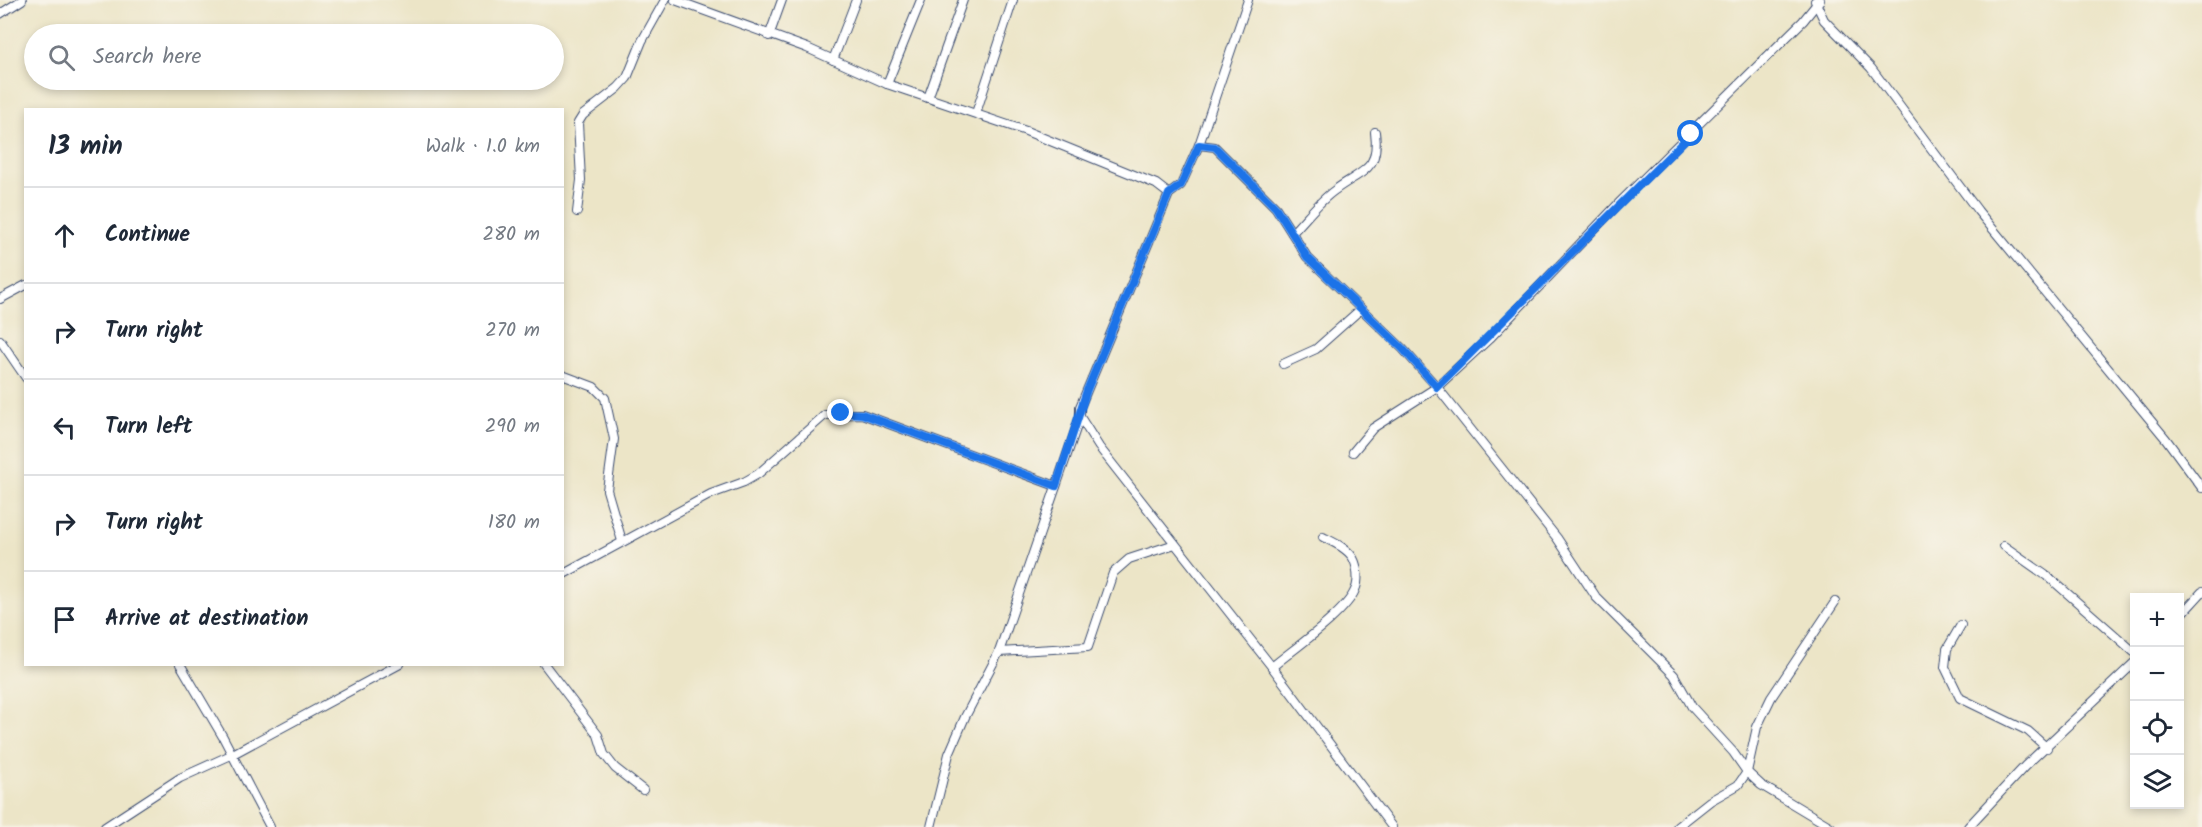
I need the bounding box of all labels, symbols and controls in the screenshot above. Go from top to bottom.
search box [24,24,564,90]
text: Search here [93,40,201,75]
icon: search [45,41,78,74]
route start [1677,120,1703,146]
text: 13 min [48,126,123,168]
text: Walk · 1.0 km [426,131,540,163]
text: Continue [105,218,190,253]
icon: ahead [48,219,81,252]
text: 280 m [482,219,540,251]
text: Turn right [105,314,203,349]
icon: right [48,315,81,348]
text: 270 m [485,315,540,347]
route end [827,399,853,425]
text: Turn left [105,410,192,445]
icon: left [48,411,81,444]
text: 290 m [485,411,540,443]
text: Turn right [105,506,203,541]
icon: right [48,507,81,540]
text: 180 m [488,507,540,539]
map controls [2130,593,2184,809]
button: + [2130,593,2184,647]
text: Arrive at destination [105,602,308,637]
icon: arrive [48,603,81,636]
button: − [2130,647,2184,701]
button: locate [2130,701,2184,755]
button: layers [2130,755,2184,809]

